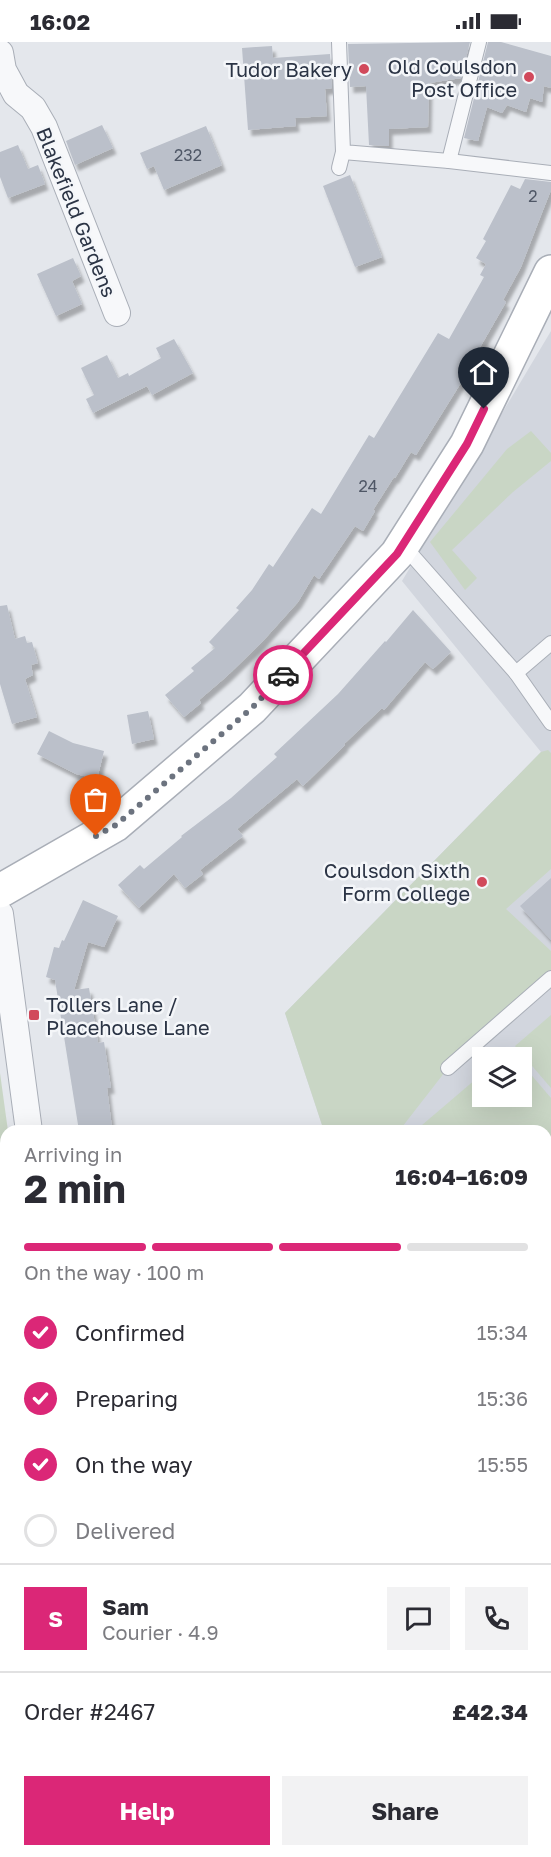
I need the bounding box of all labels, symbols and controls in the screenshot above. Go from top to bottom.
text: 16:02 [30,8,90,35]
place label: Old Coulsdon Post Office [387,54,517,101]
place label: Tudor Bakery [225,57,352,81]
marker: Tudor Bakery [357,62,371,76]
marker: Old Coulsdon Post Office [522,70,536,84]
street label: Blakefield Gardens [32,124,122,300]
house number: 232 [174,145,202,165]
house number: 2 [528,186,538,206]
pin [458,347,509,409]
icon: home [467,356,500,389]
house number: 24 [358,476,378,496]
courier [253,645,313,705]
icon: car [267,659,300,692]
pin [70,774,121,836]
icon: bag [79,783,112,816]
place label: Coulsdon Sixth Form College [324,858,470,905]
marker: Coulsdon Sixth Form College [475,875,489,889]
place label: Tollers Lane / Placehouse Lane [46,992,210,1039]
marker: Tollers Lane / Placehouse Lane [27,1008,41,1022]
map controls [472,1047,532,1107]
button: layers [472,1047,532,1107]
text: Arriving in [24,1142,122,1166]
text: 16:04–16:09 [395,1163,528,1190]
text: 2 min [24,1165,126,1212]
text: On the way · 100 m [24,1260,204,1284]
icon: check [24,1316,57,1349]
text: Confirmed [75,1319,185,1346]
text: 15:34 [477,1320,528,1344]
icon: check [24,1382,57,1415]
text: Preparing [75,1385,178,1412]
text: 15:36 [477,1386,528,1410]
icon: check [24,1448,57,1481]
text: On the way [75,1451,193,1478]
text: 15:55 [478,1452,528,1476]
text: Delivered [75,1517,175,1544]
button: chat [387,1587,450,1650]
button: phone [465,1587,528,1650]
text: Sam [102,1593,149,1620]
text: S [48,1605,63,1632]
text: Courier · 4.9 [102,1620,219,1644]
text: Order #2467 [24,1698,155,1725]
text: £42.34 [452,1698,528,1725]
button: Help [24,1776,270,1845]
button: Share [282,1776,528,1845]

